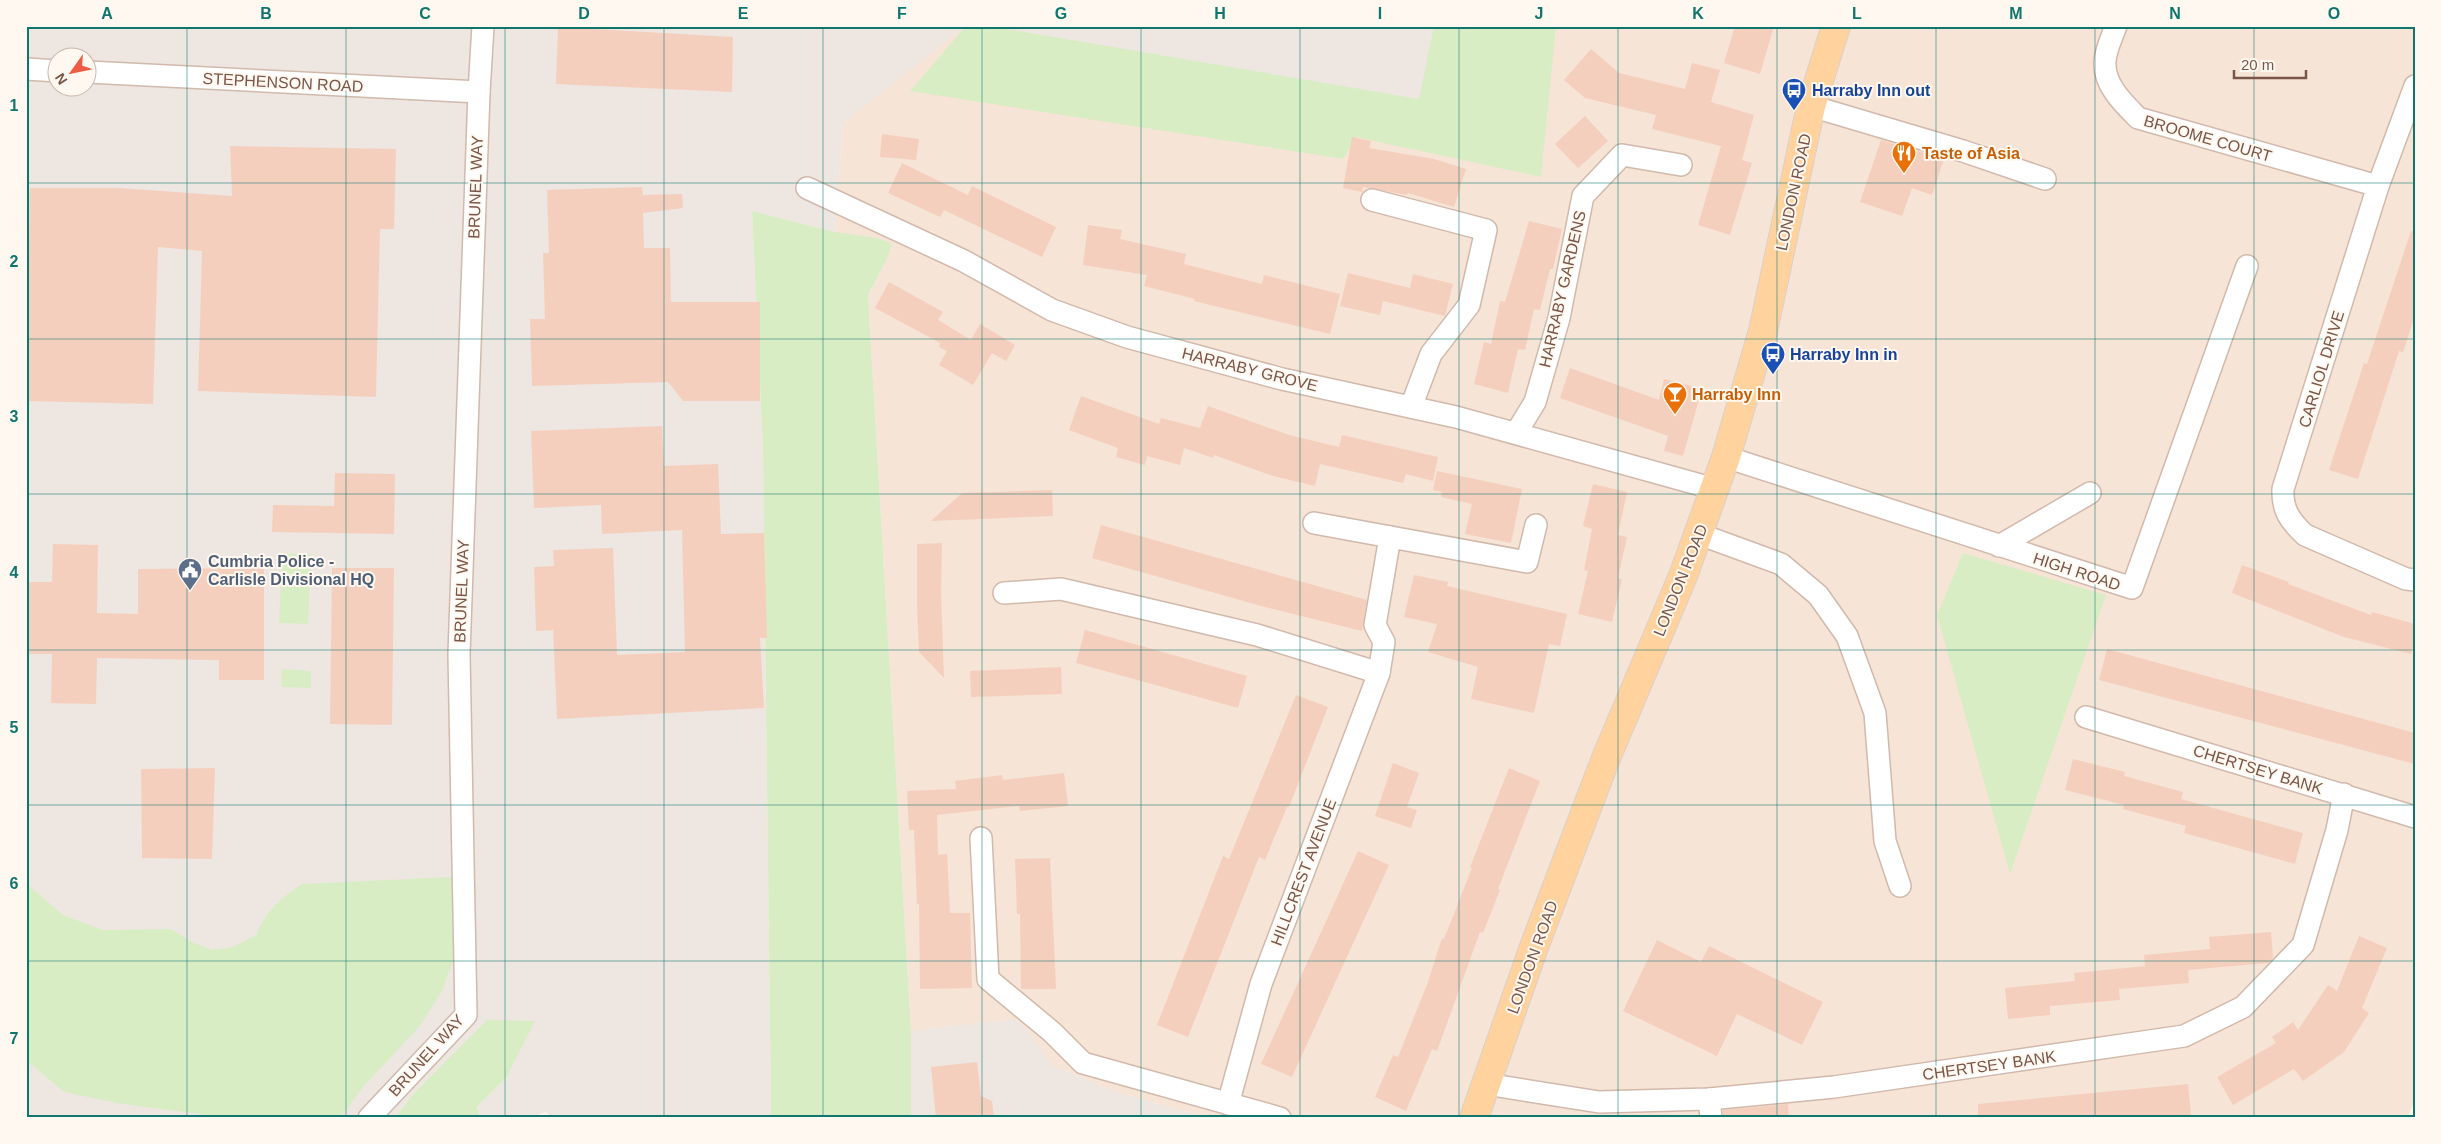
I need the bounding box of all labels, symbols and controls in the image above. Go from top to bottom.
text: A [101,5,113,22]
text: B [260,5,272,22]
text: C [419,5,431,22]
text: D [578,5,590,22]
text: E [738,5,749,22]
text: F [897,5,907,22]
text: G [1055,5,1067,22]
text: H [1214,5,1226,22]
text: I [1378,5,1382,22]
text: J [1535,5,1543,22]
text: K [1692,5,1704,22]
text: L [1852,5,1862,22]
text: M [2009,5,2023,22]
text: N [2169,5,2181,22]
text: O [2328,5,2340,22]
north arrow [48,48,98,98]
scale bar [2234,48,2306,80]
text: 20 m [2241,56,2274,73]
text: N [52,70,71,88]
street label: STEPHENSON ROAD [202,70,364,95]
bus stop icon: Harraby Inn out [1781,77,1807,111]
place label: Harraby Inn out [1812,82,1931,99]
text: 1 [10,97,19,114]
street label: BROOME COURT [2142,112,2274,165]
street label: LONDON ROAD [1773,132,1814,252]
street label: BRUNEL WAY [465,135,486,239]
restaurant icon: Taste of Asia [1891,140,1917,174]
place label: Taste of Asia [1922,145,2020,162]
street label: HARRABY GARDENS [1536,209,1589,369]
text: 2 [10,253,19,270]
street label: CARLIOL DRIVE [2296,309,2347,430]
bus stop icon: Harraby Inn in [1760,341,1786,375]
street label: HARRABY GROVE [1180,344,1320,395]
place label: Harraby Inn in [1790,346,1898,363]
bar icon: Harraby Inn [1662,381,1688,415]
place label: Harraby Inn [1692,386,1781,403]
text: 3 [10,408,19,425]
street label: LONDON ROAD [1650,522,1711,639]
street label: BRUNEL WAY [451,539,472,643]
street label: HIGH ROAD [2031,549,2123,594]
place label: Cumbria Police - Carlisle Divisional HQ [208,553,374,588]
public building icon: Cumbria Police - Carlisle Divisional HQ [177,557,203,591]
text: 4 [10,564,19,581]
text: 5 [10,719,19,736]
street label: CHERTSEY BANK [2191,742,2325,797]
street label: HILLCREST AVENUE [1268,796,1339,948]
text: 6 [10,875,19,892]
street label: LONDON ROAD [1504,898,1561,1016]
street label: BRUNEL WAY [385,1011,468,1099]
text: 7 [10,1030,19,1047]
street label: CHERTSEY BANK [1921,1048,2057,1083]

